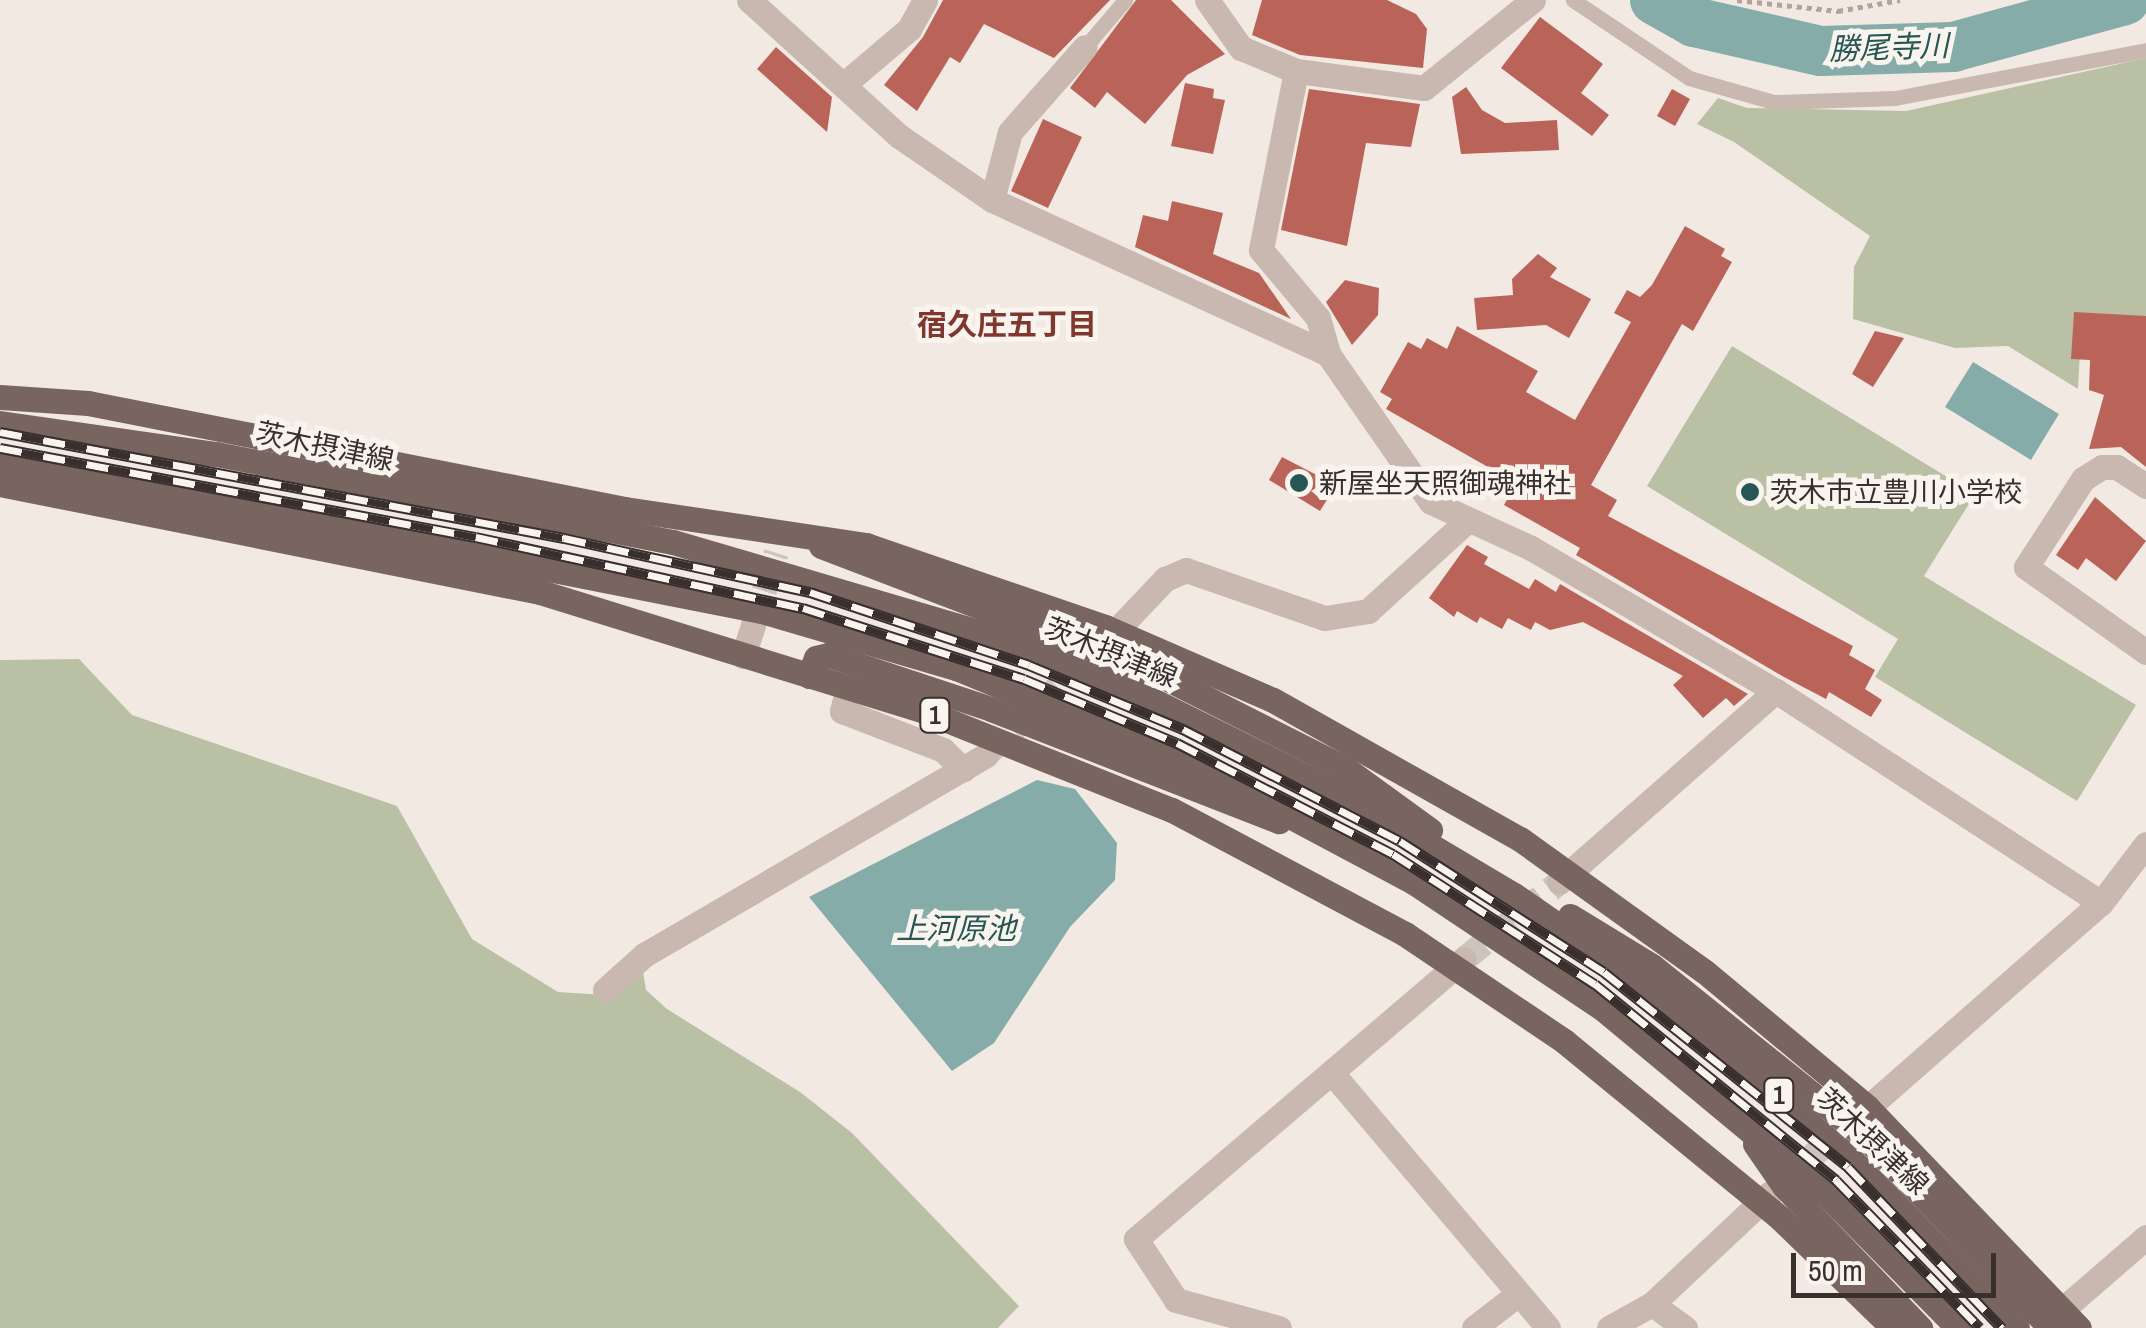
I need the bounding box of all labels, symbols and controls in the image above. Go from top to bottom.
water label: 勝尾寺川 [1828,27,1950,67]
district label: 宿久庄五丁目 [917,306,1097,342]
street label: 茨木摂津線 [253,415,397,477]
place label: 新屋坐天照御魂神社 [1319,466,1571,500]
marker: 新屋坐天照御魂神社 [1288,472,1310,494]
place label: 茨木市立豊川小学校 [1770,475,2022,509]
marker: 茨木市立豊川小学校 [1739,481,1761,503]
street label: 茨木摂津線 [1040,610,1182,694]
road number: 1 [918,695,952,735]
water label: 上河原池 [896,910,1016,946]
road number: 1 [1762,1075,1796,1115]
street label: 茨木摂津線 [1810,1081,1936,1201]
scale bar [1796,1233,2001,1295]
text: 50 m [1808,1250,1863,1290]

